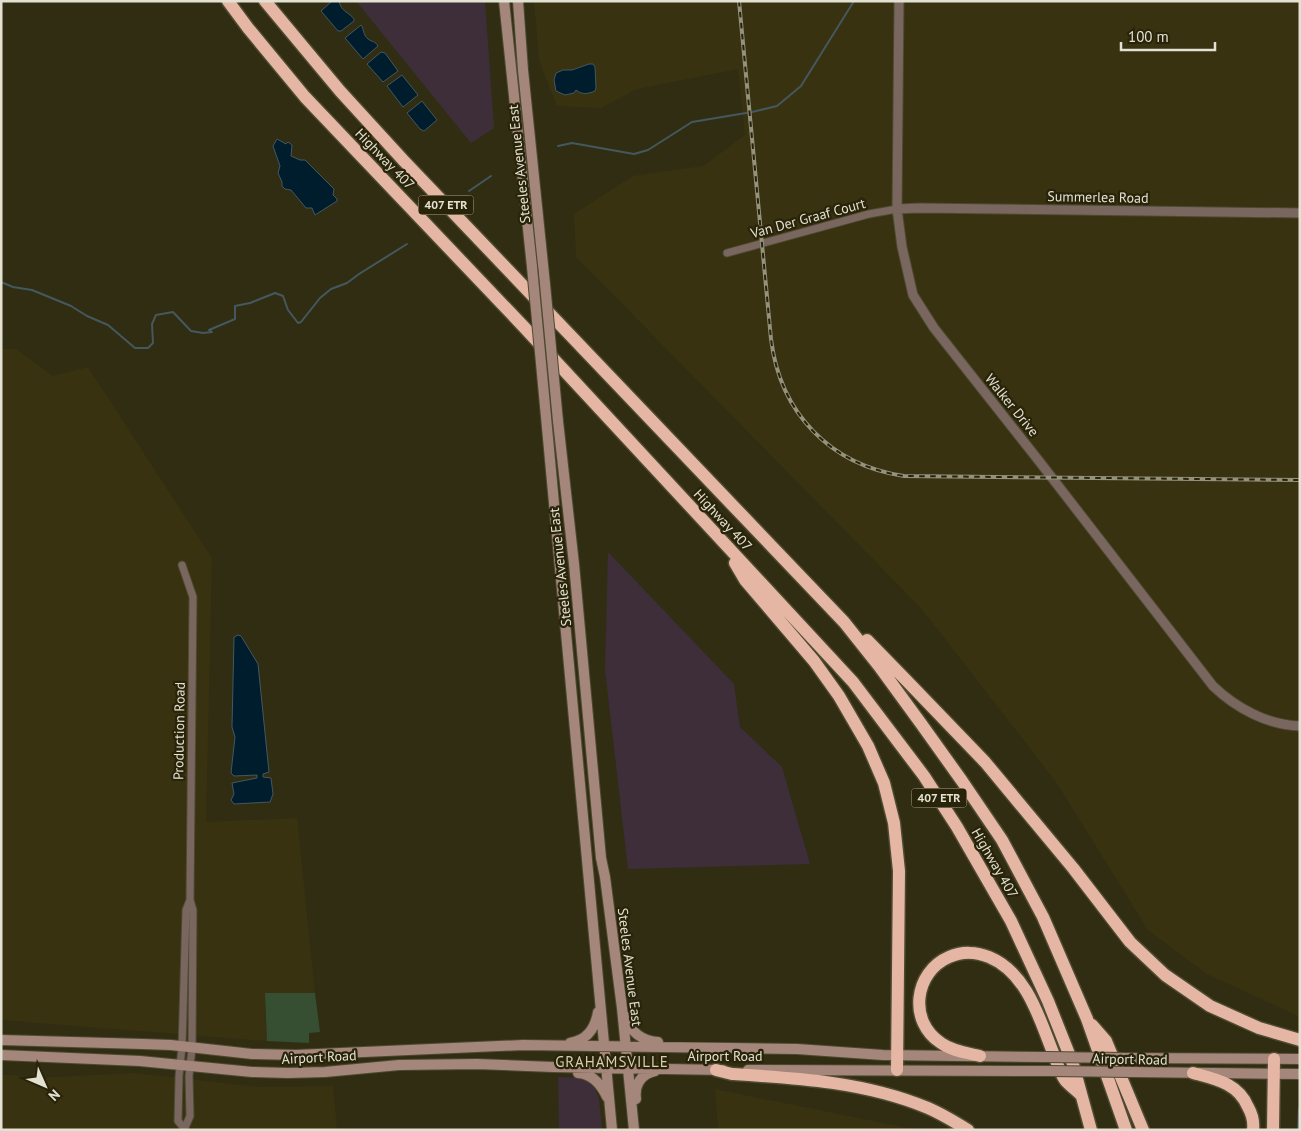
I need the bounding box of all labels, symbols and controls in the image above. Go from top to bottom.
scale bar [1121,20,1215,52]
text: 100 m [1128,27,1169,46]
street label: Steeles Avenue East [504,104,534,224]
street label: Highway 407 [351,125,419,193]
street label: Summerlea Road [1047,187,1149,207]
street label: Van Der Graaf Court [748,194,868,242]
road number: 407 ETR [418,196,474,214]
street label: Walker Drive [981,370,1043,440]
street label: Highway 407 [690,485,756,555]
street label: Steeles Avenue East [545,507,575,627]
street label: Production Road [169,682,189,780]
road number: 407 ETR [912,788,966,808]
street label: Highway 407 [968,825,1022,901]
street label: Steeles Avenue East [614,907,646,1027]
street label: Airport Road [281,1046,357,1068]
street label: Airport Road [687,1047,763,1065]
street label: Airport Road [1092,1049,1168,1069]
district label: GRAHAMSVILLE [555,1052,669,1071]
north arrow [20,1061,70,1111]
text: N [45,1086,64,1105]

